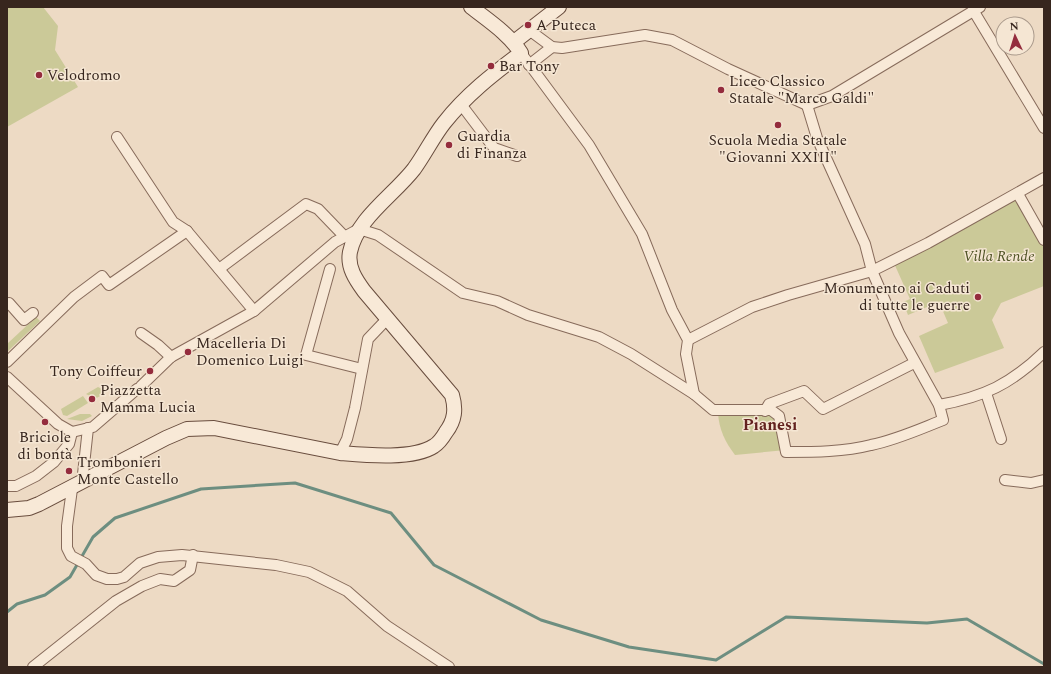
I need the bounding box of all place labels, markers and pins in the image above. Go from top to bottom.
place label: A Puteca [536,14,597,37]
marker: A Puteca [523,20,533,30]
place label: Bar Tony [499,55,560,78]
marker: Bar Tony [486,61,496,71]
place label: Velodromo [47,64,121,87]
marker: Velodromo [34,70,44,80]
place label: Liceo Classico Statale "Marco Galdi" [729,70,874,110]
marker: Liceo Classico Statale "Marco Galdi" [716,85,726,95]
marker: Scuola Media Statale "Giovanni XXIII" [773,120,783,130]
place label: Guardia di Finanza [457,125,527,165]
place label: Scuola Media Statale "Giovanni XXIII" [709,129,847,169]
marker: Guardia di Finanza [444,140,454,150]
place label: Monumento ai Caduti di tutte le guerre [824,277,970,317]
marker: Monumento ai Caduti di tutte le guerre [973,292,983,302]
place label: Macelleria Di Domenico Luigi [196,332,304,372]
marker: Macelleria Di Domenico Luigi [183,347,193,357]
place label: Tony Coiffeur [49,360,142,383]
marker: Tony Coiffeur [145,366,155,376]
place label: Piazzetta Mamma Lucia [100,379,196,419]
marker: Piazzetta Mamma Lucia [87,394,97,404]
marker: Briciole di bontà [40,417,50,427]
place label: Briciole di bontà [18,426,73,466]
place label: Trombonieri Monte Castello [77,451,179,491]
marker: Trombonieri Monte Castello [64,466,74,476]

